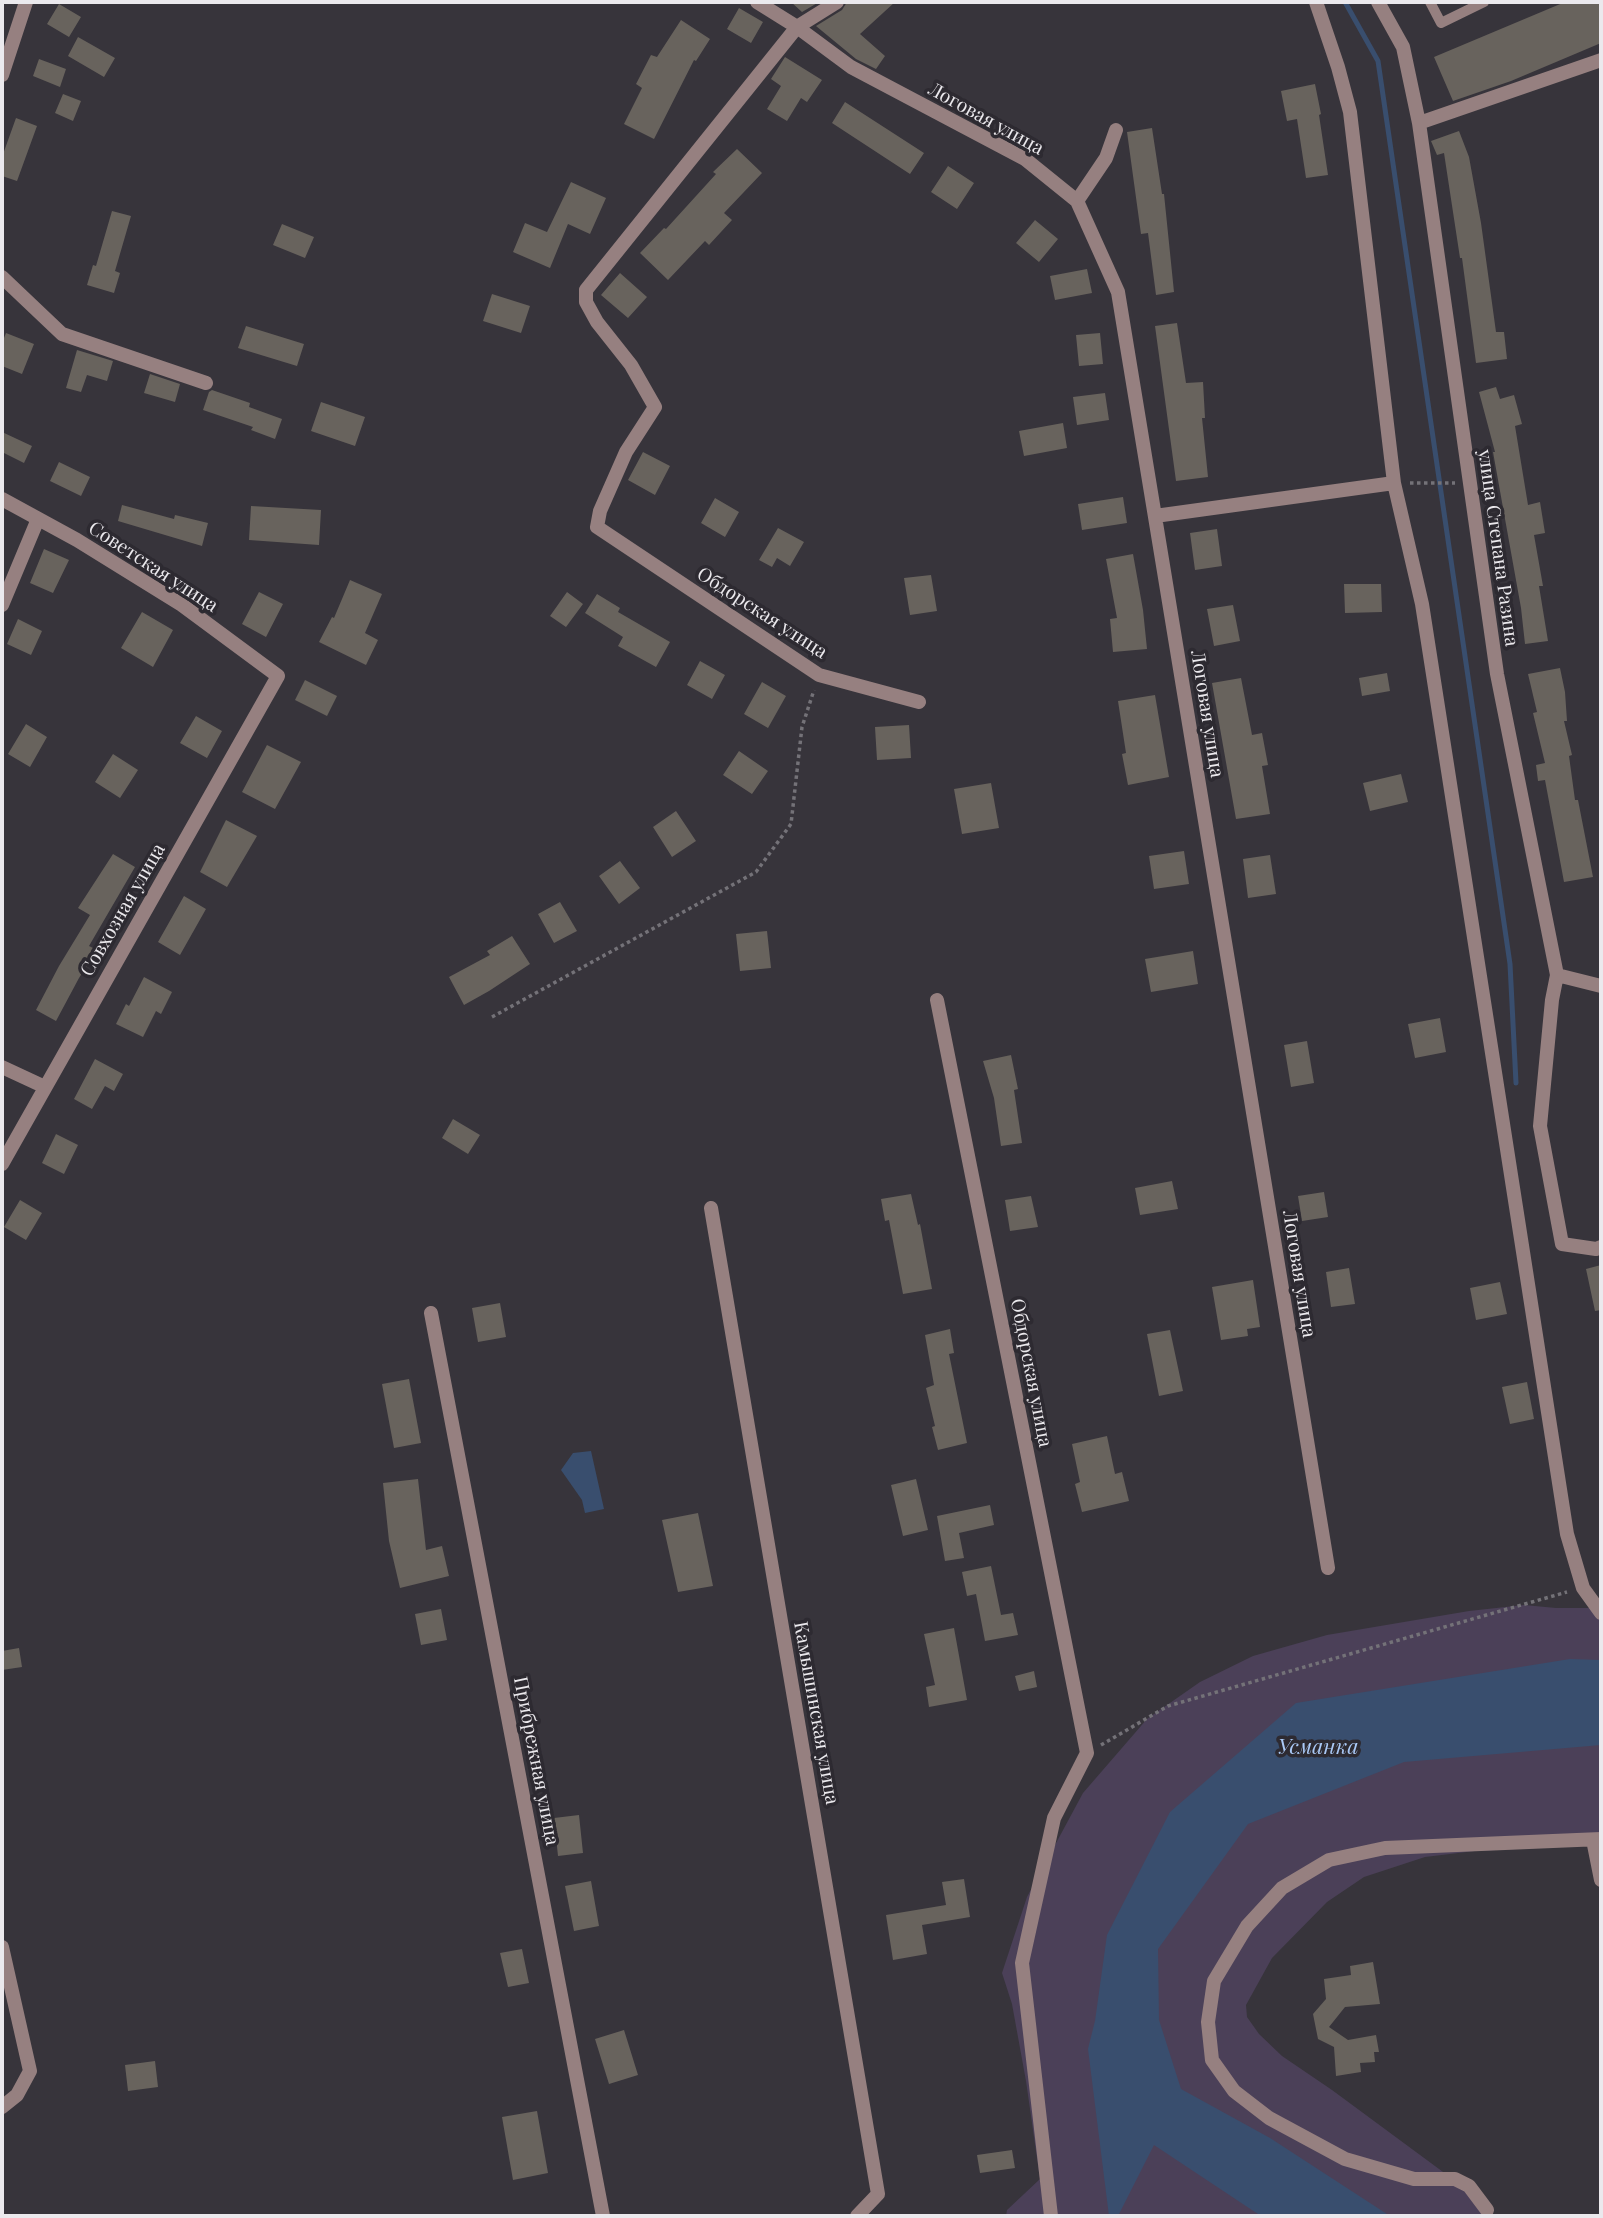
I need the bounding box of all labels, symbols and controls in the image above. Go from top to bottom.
street label: Логовая улица [924,78,1048,160]
street label: улица Степана Разина [1473,448,1523,648]
street label: Советская улица [84,517,222,617]
street label: Обдорская улица [693,562,831,664]
street label: Логовая улица [1186,649,1228,779]
street label: Совхозная улица [76,840,170,980]
street label: Логовая улица [1278,1209,1320,1339]
street label: Обдорская улица [1005,1297,1057,1449]
street label: Камышинская улица [789,1620,843,1806]
street label: Прибрежная улица [508,1675,564,1847]
water label: Усманка [1278,1734,1358,1760]

